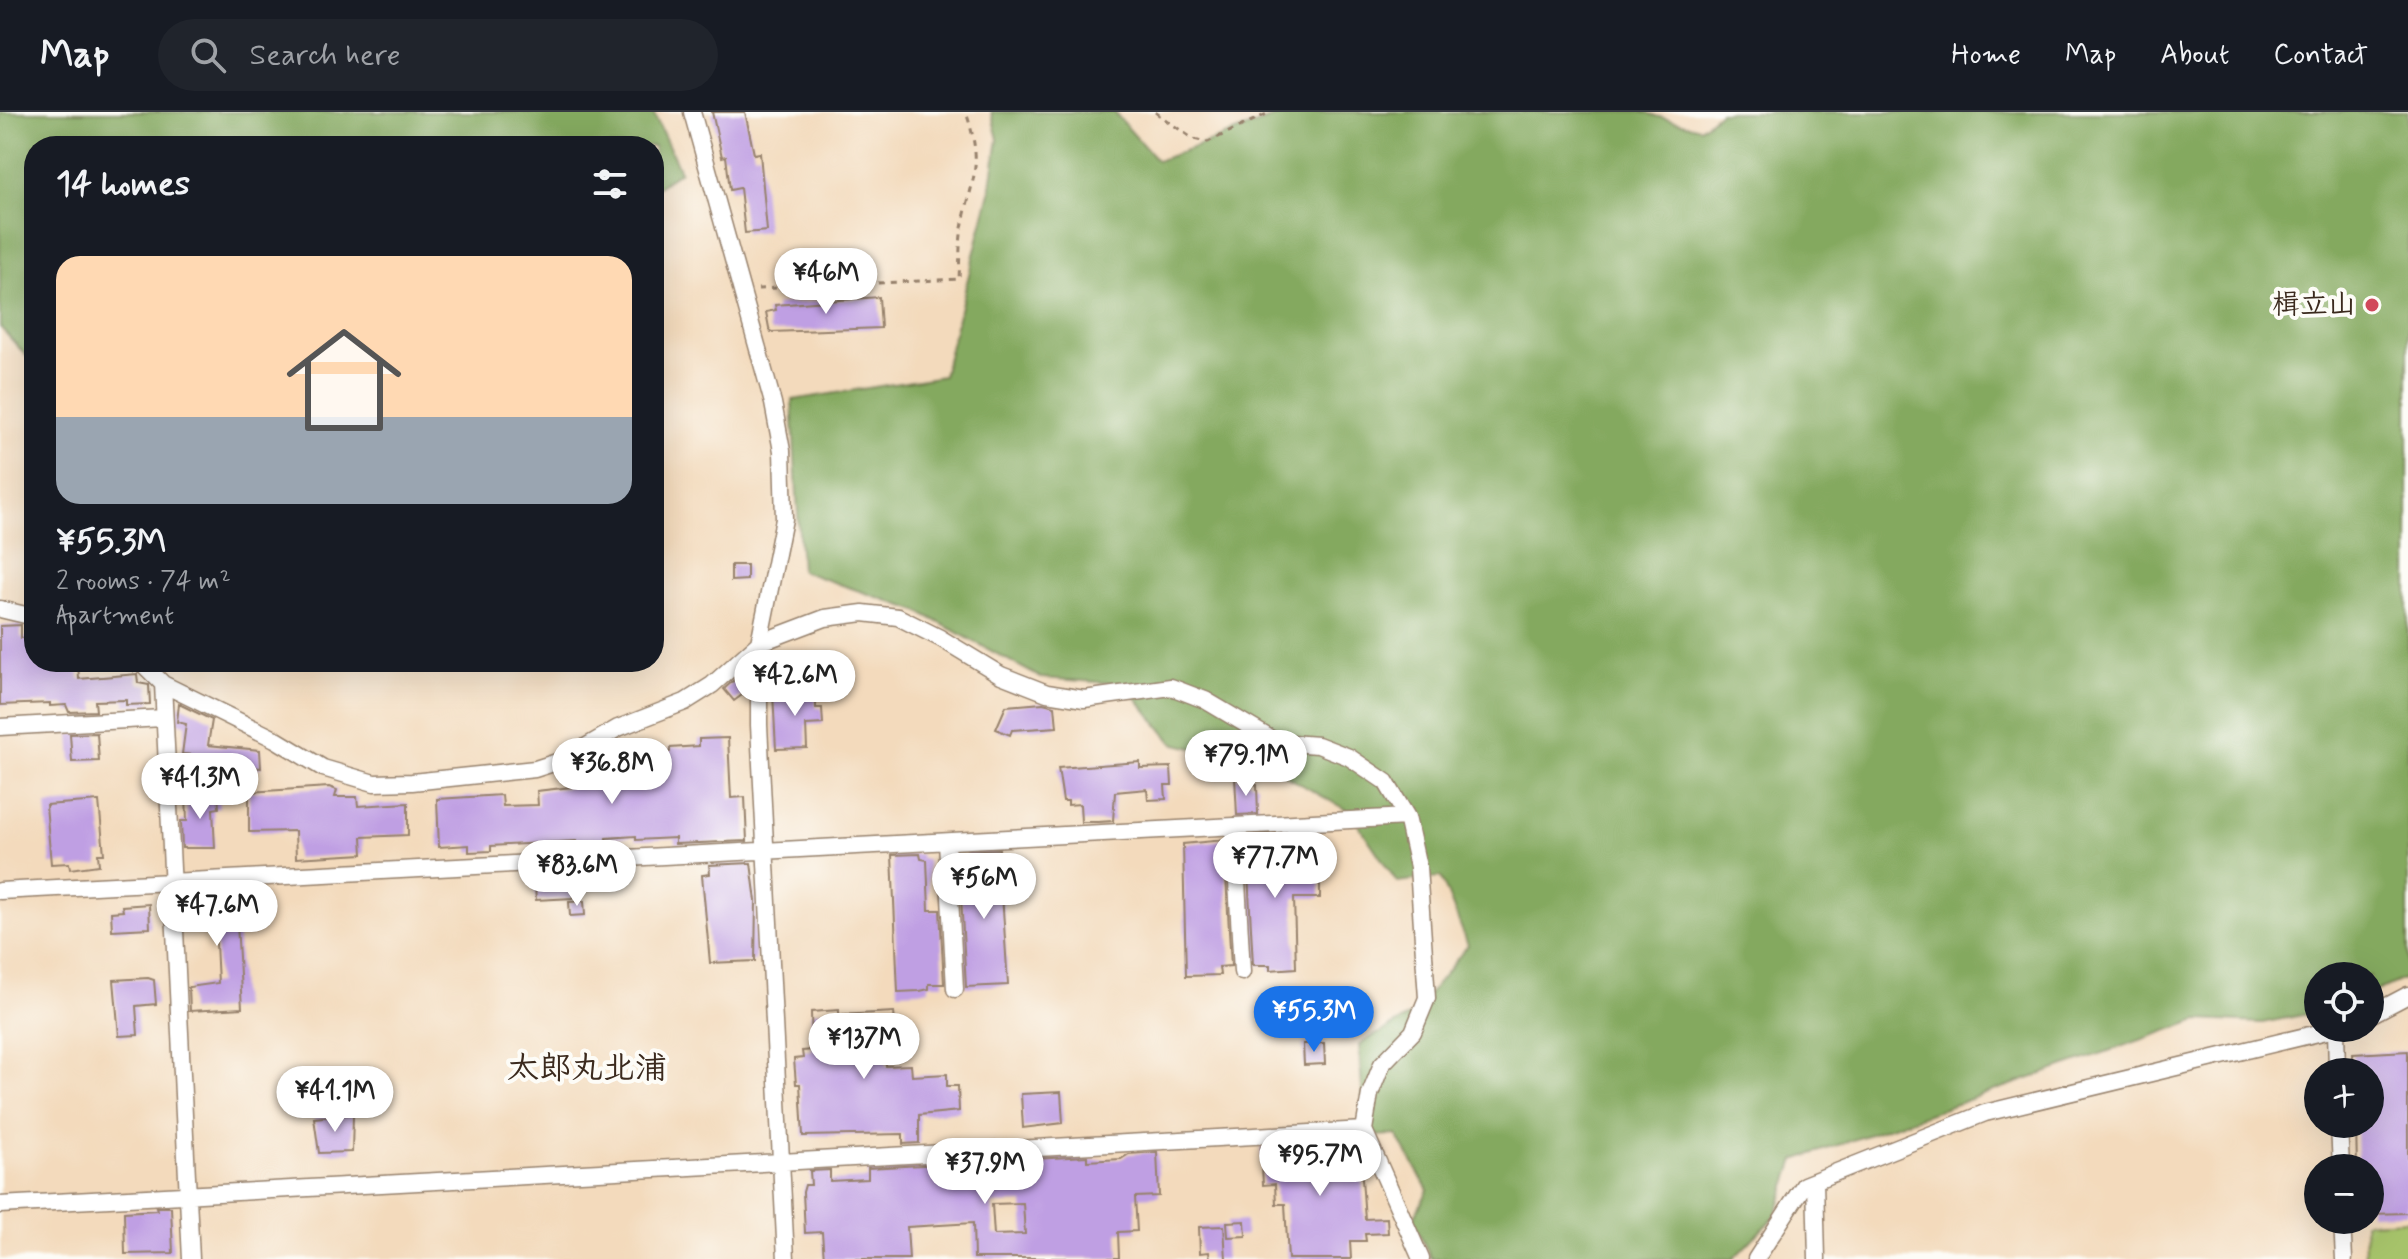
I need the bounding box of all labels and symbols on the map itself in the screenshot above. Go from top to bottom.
pin: ¥46M [779,248,873,316]
place label: 楫立山 [2272,287,2356,324]
marker: 楫立山 [2363,296,2381,314]
pin: ¥42.6M [730,650,860,718]
pin: ¥79.1M [1181,730,1311,798]
pin: ¥36.8M [547,738,677,806]
pin: ¥41.3M [135,753,265,821]
pin: ¥77.7M [1210,832,1340,900]
pin: ¥83.6M [512,840,642,908]
pin: ¥56M [937,853,1031,921]
pin: ¥47.6M [152,880,282,948]
pin: ¥55.3M [1249,986,1379,1054]
pin: ¥137M [808,1013,920,1081]
district label: 太郎丸北浦 [507,1048,667,1090]
pin: ¥41.1M [270,1066,400,1134]
pin: ¥95.7M [1255,1130,1385,1198]
pin: ¥37.9M [920,1138,1050,1206]

